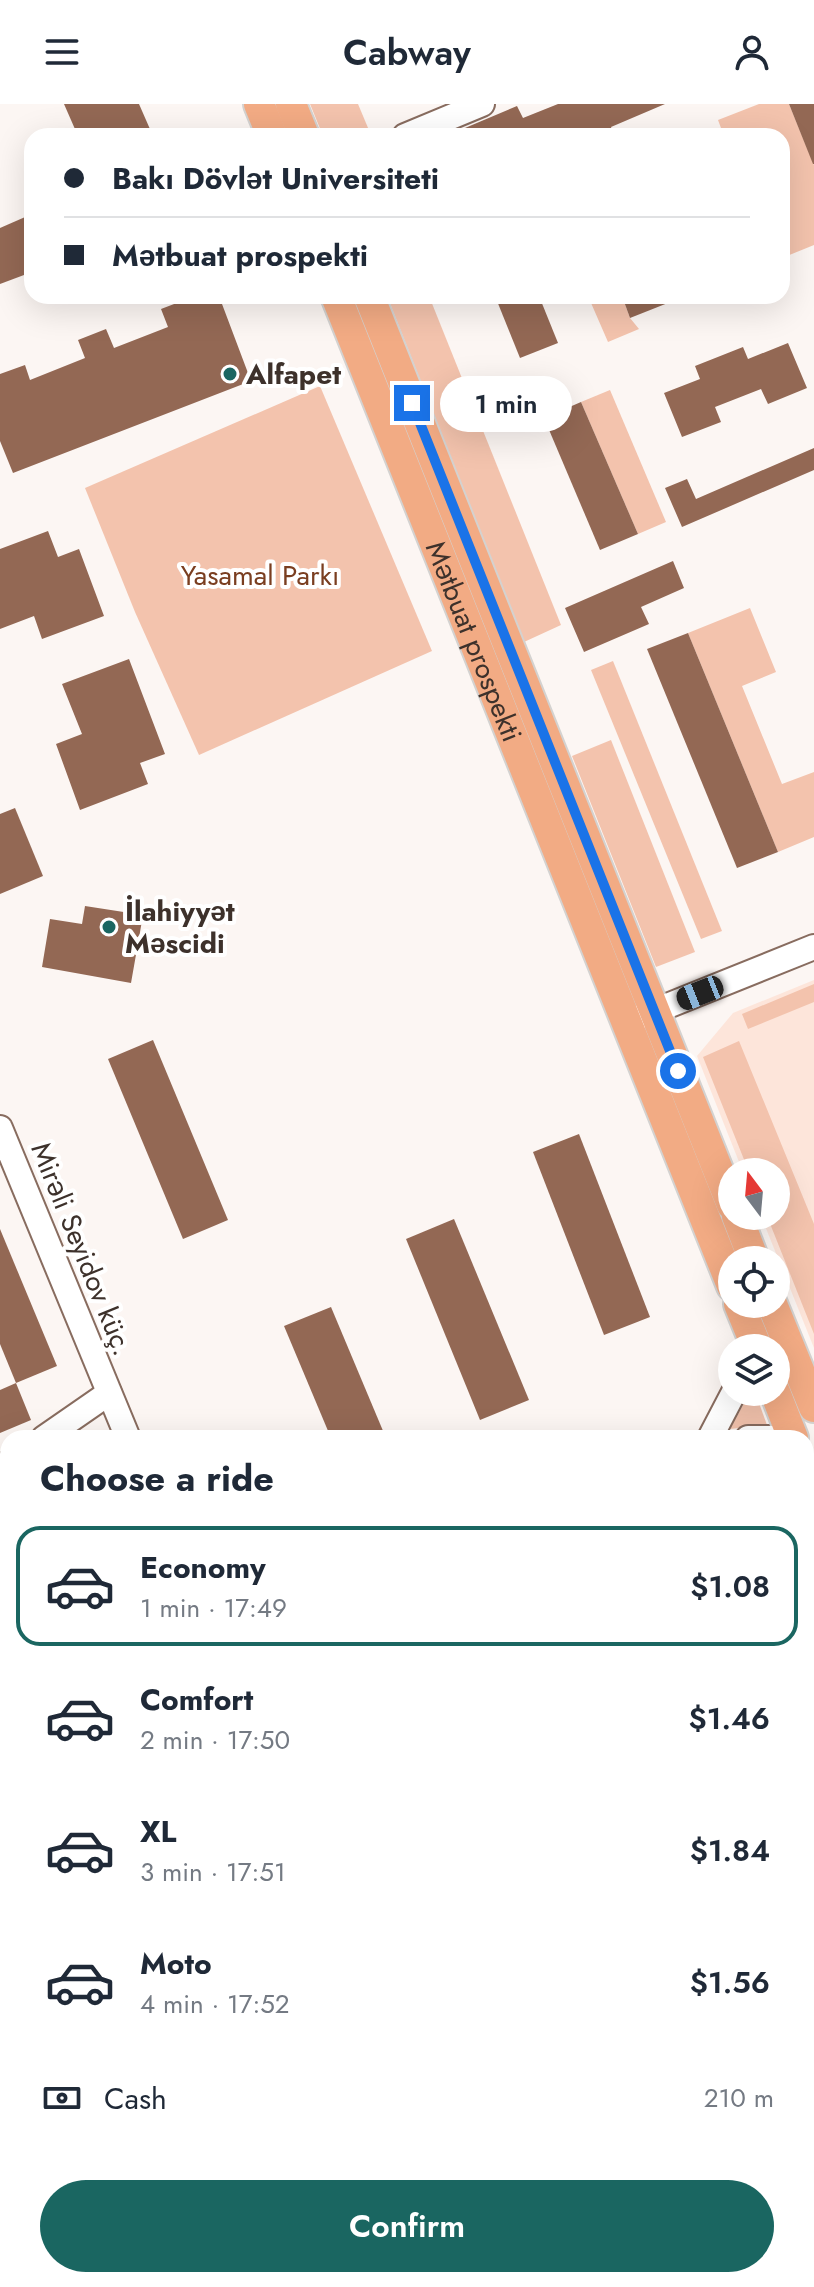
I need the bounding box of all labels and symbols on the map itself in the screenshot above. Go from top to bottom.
place label: Alfapet [245,354,341,395]
marker: Alfapet [221,365,239,383]
callout: 1 min [440,375,572,431]
route end [394,385,430,421]
street label: Mətbuat prospekti [416,535,533,748]
park label: Yasamal Parkı [181,555,339,596]
place label: İlahiyyət Məscidi [125,891,235,964]
marker: İlahiyyət Məscidi [100,918,118,936]
car [673,973,727,1013]
route start [660,1053,696,1089]
street label: Mirəli Seyidov küç. [21,1136,143,1362]
north arrow [718,1158,790,1230]

